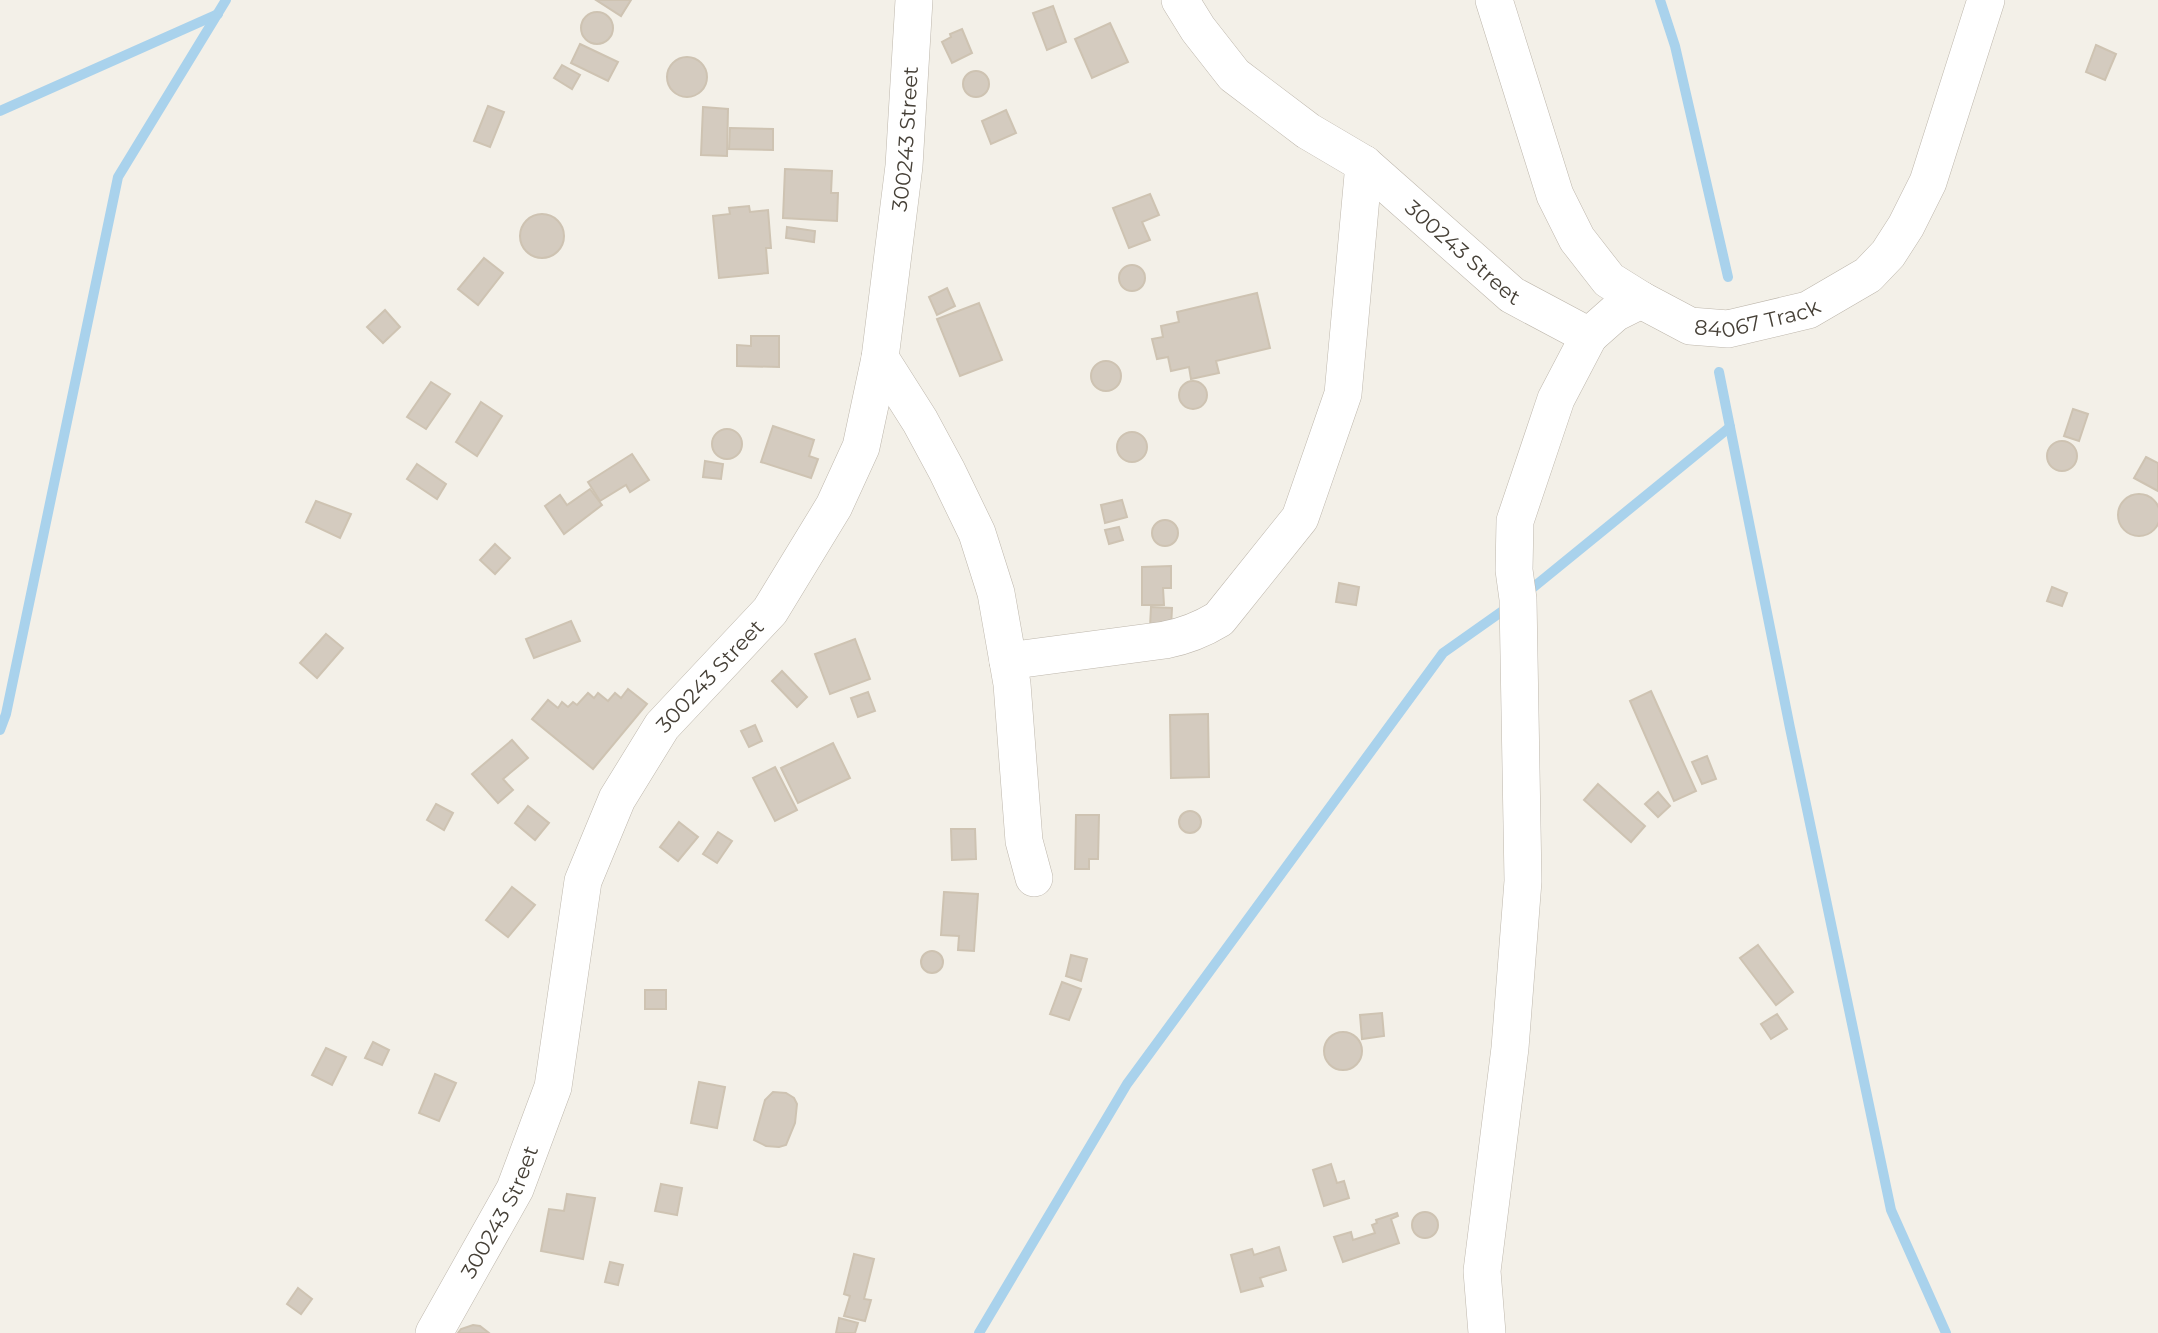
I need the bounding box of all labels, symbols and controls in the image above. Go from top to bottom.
street label: 300243 Street [886,66,922,213]
street label: 300243 Street [1401,194,1525,310]
street label: 84067 Track [1693,293,1825,343]
street label: 300243 Street [650,614,768,737]
street label: 300243 Street [455,1142,543,1282]

